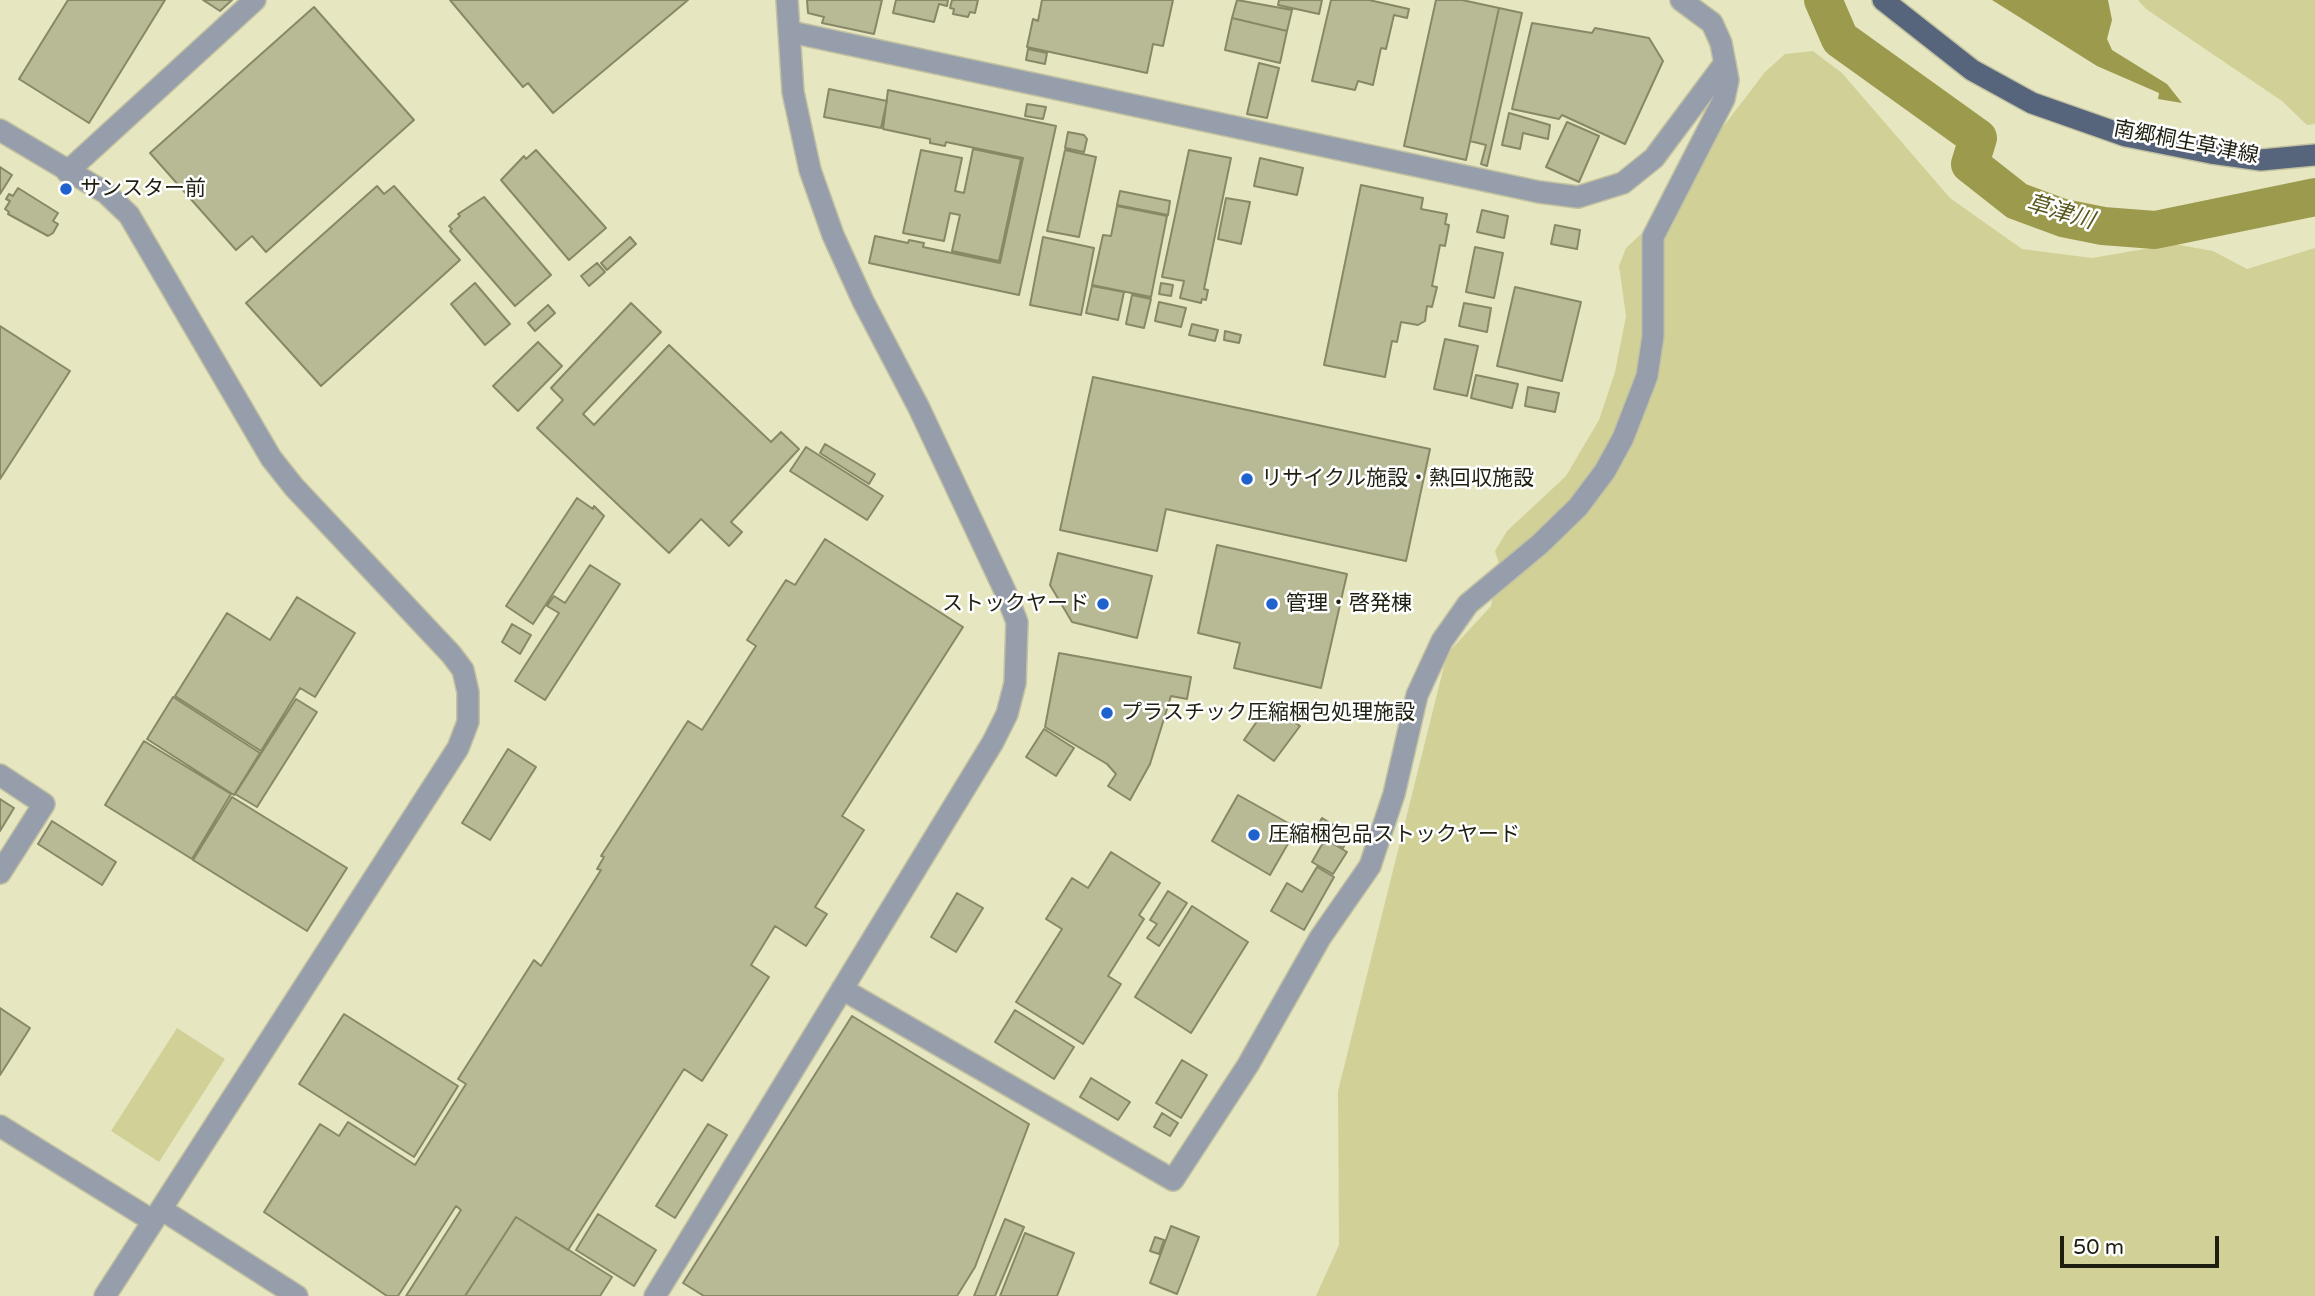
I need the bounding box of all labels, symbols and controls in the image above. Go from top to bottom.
street label: 南郷桐生草津線 [2111,117,2261,169]
place label: サンスター前 [80,176,206,202]
marker: サンスター前 [58,181,74,197]
water label: 草津川 [2023,190,2097,236]
place label: リサイクル施設・熱回収施設 [1261,466,1534,492]
marker: リサイクル施設・熱回収施設 [1239,471,1255,487]
place label: ストックヤード [942,591,1089,617]
place label: 管理・啓発棟 [1286,591,1412,617]
marker: ストックヤード [1095,596,1111,612]
marker: 管理・啓発棟 [1264,596,1280,612]
place label: プラスチック圧縮梱包処理施設 [1121,700,1415,726]
marker: プラスチック圧縮梱包処理施設 [1099,705,1115,721]
place label: 圧縮梱包品ストックヤード [1268,822,1520,848]
marker: 圧縮梱包品ストックヤード [1246,827,1262,843]
scale bar [2063,1222,2222,1266]
text: 50 m [2073,1235,2124,1260]

